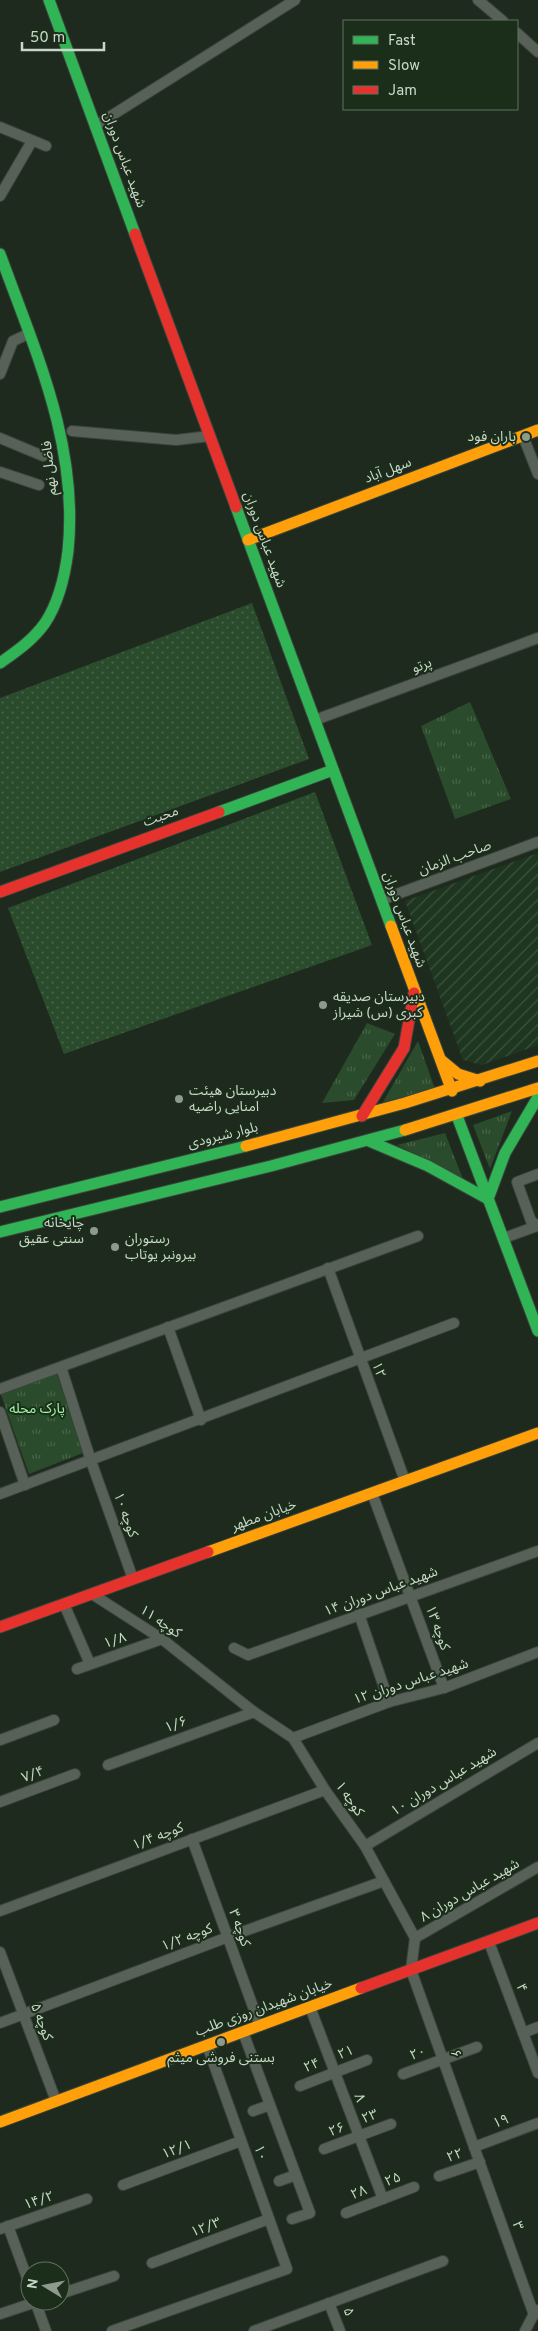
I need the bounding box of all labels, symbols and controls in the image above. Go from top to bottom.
scale bar [22,20,105,52]
legend [343,20,518,110]
text: 50 m [30,29,65,48]
text: Fast [388,32,416,51]
text: Slow [388,57,420,76]
text: Jam [388,82,417,101]
street label: شهید عباس دوران [99,110,149,210]
place label: باران فود [468,429,516,446]
marker: باران فود [520,431,532,443]
street label: فاضل نهم [39,440,62,496]
street label: سهل آباد [362,454,414,488]
street label: شهید عباس دوران [239,490,289,590]
street label: پرتو [410,655,434,678]
street label: محبت [141,803,181,831]
street label: صاحب الزمان [416,837,494,879]
street label: شهید عباس دوران [379,870,429,970]
place label: دبیرستان صدیقه کبری (س) شیراز [332,989,425,1022]
marker: دبیرستان صدیقه کبری (س) شیراز [317,999,329,1011]
place label: دبیرستان هیئت امنایی راضیه [189,1083,277,1116]
marker: دبیرستان هیئت امنایی راضیه [173,1093,185,1105]
street label: بلوار شیرودی [186,1119,260,1153]
place label: چایخانه سنتی عقیق [19,1215,84,1248]
marker: چایخانه سنتی عقیق [88,1225,100,1237]
place label: رستوران بیرونبر یوتاب [125,1231,196,1264]
marker: رستوران بیرونبر یوتاب [109,1241,121,1253]
street label: ۱۲ [367,1360,389,1380]
park label: پارک محله [9,1401,65,1418]
street label: کوچه ۱۰ [109,1490,141,1540]
street label: خیابان مطهر [228,1496,299,1536]
street label: شهید عباس دوران ۱۴ [322,1563,440,1621]
street label: کوچه ۱۱ [136,1602,184,1642]
street label: کوچه ۱۳ [421,1603,453,1653]
street label: ۱/۸ [101,1629,129,1653]
street label: شهید عباس دوران ۱۲ [351,1655,471,1709]
street label: ۱/۶ [162,1713,190,1737]
street label: شهید عباس دوران ۱۰ [388,1744,500,1820]
street label: ۷/۴ [19,1763,47,1787]
street label: کوچه ۱ [331,1778,367,1820]
street label: کوچه ۱/۴ [130,1819,186,1855]
street label: شهید عباس دوران ۸ [417,1856,523,1926]
street label: کوچه ۳ [224,1907,254,1949]
street label: کوچه ۱/۲ [159,1920,215,1956]
street label: خیابان شهیدان روزی طلب [193,1975,335,2041]
street label: ۴ [512,1981,530,1995]
street label: کوچه ۵ [26,2001,56,2043]
marker: بستنی فروشی میثم [215,2036,227,2048]
street label: ۲۱ [335,2042,357,2064]
street label: ۲۰ [408,2043,428,2065]
street label: ۶ [446,2047,464,2061]
place label: بستنی فروشی میثم [167,2050,275,2068]
street label: ۲۴ [301,2055,323,2077]
street label: ۸ [350,2091,368,2105]
street label: ۲۳ [359,2106,381,2128]
street label: ۱۹ [491,2111,511,2133]
street label: ۲۶ [326,2119,348,2141]
street label: ۱۲/۱ [160,2137,194,2163]
street label: ۱۰ [249,2143,271,2163]
street label: ۲۲ [445,2145,465,2167]
street label: ۲۵ [382,2169,404,2191]
street label: ۲۸ [348,2182,370,2204]
street label: ۱۴/۲ [22,2188,56,2214]
street label: ۱۲/۳ [189,2215,223,2241]
street label: ۳ [508,2219,526,2233]
north arrow [20,2261,70,2311]
text: N [24,2278,43,2290]
street label: ۵ [339,2305,357,2319]

